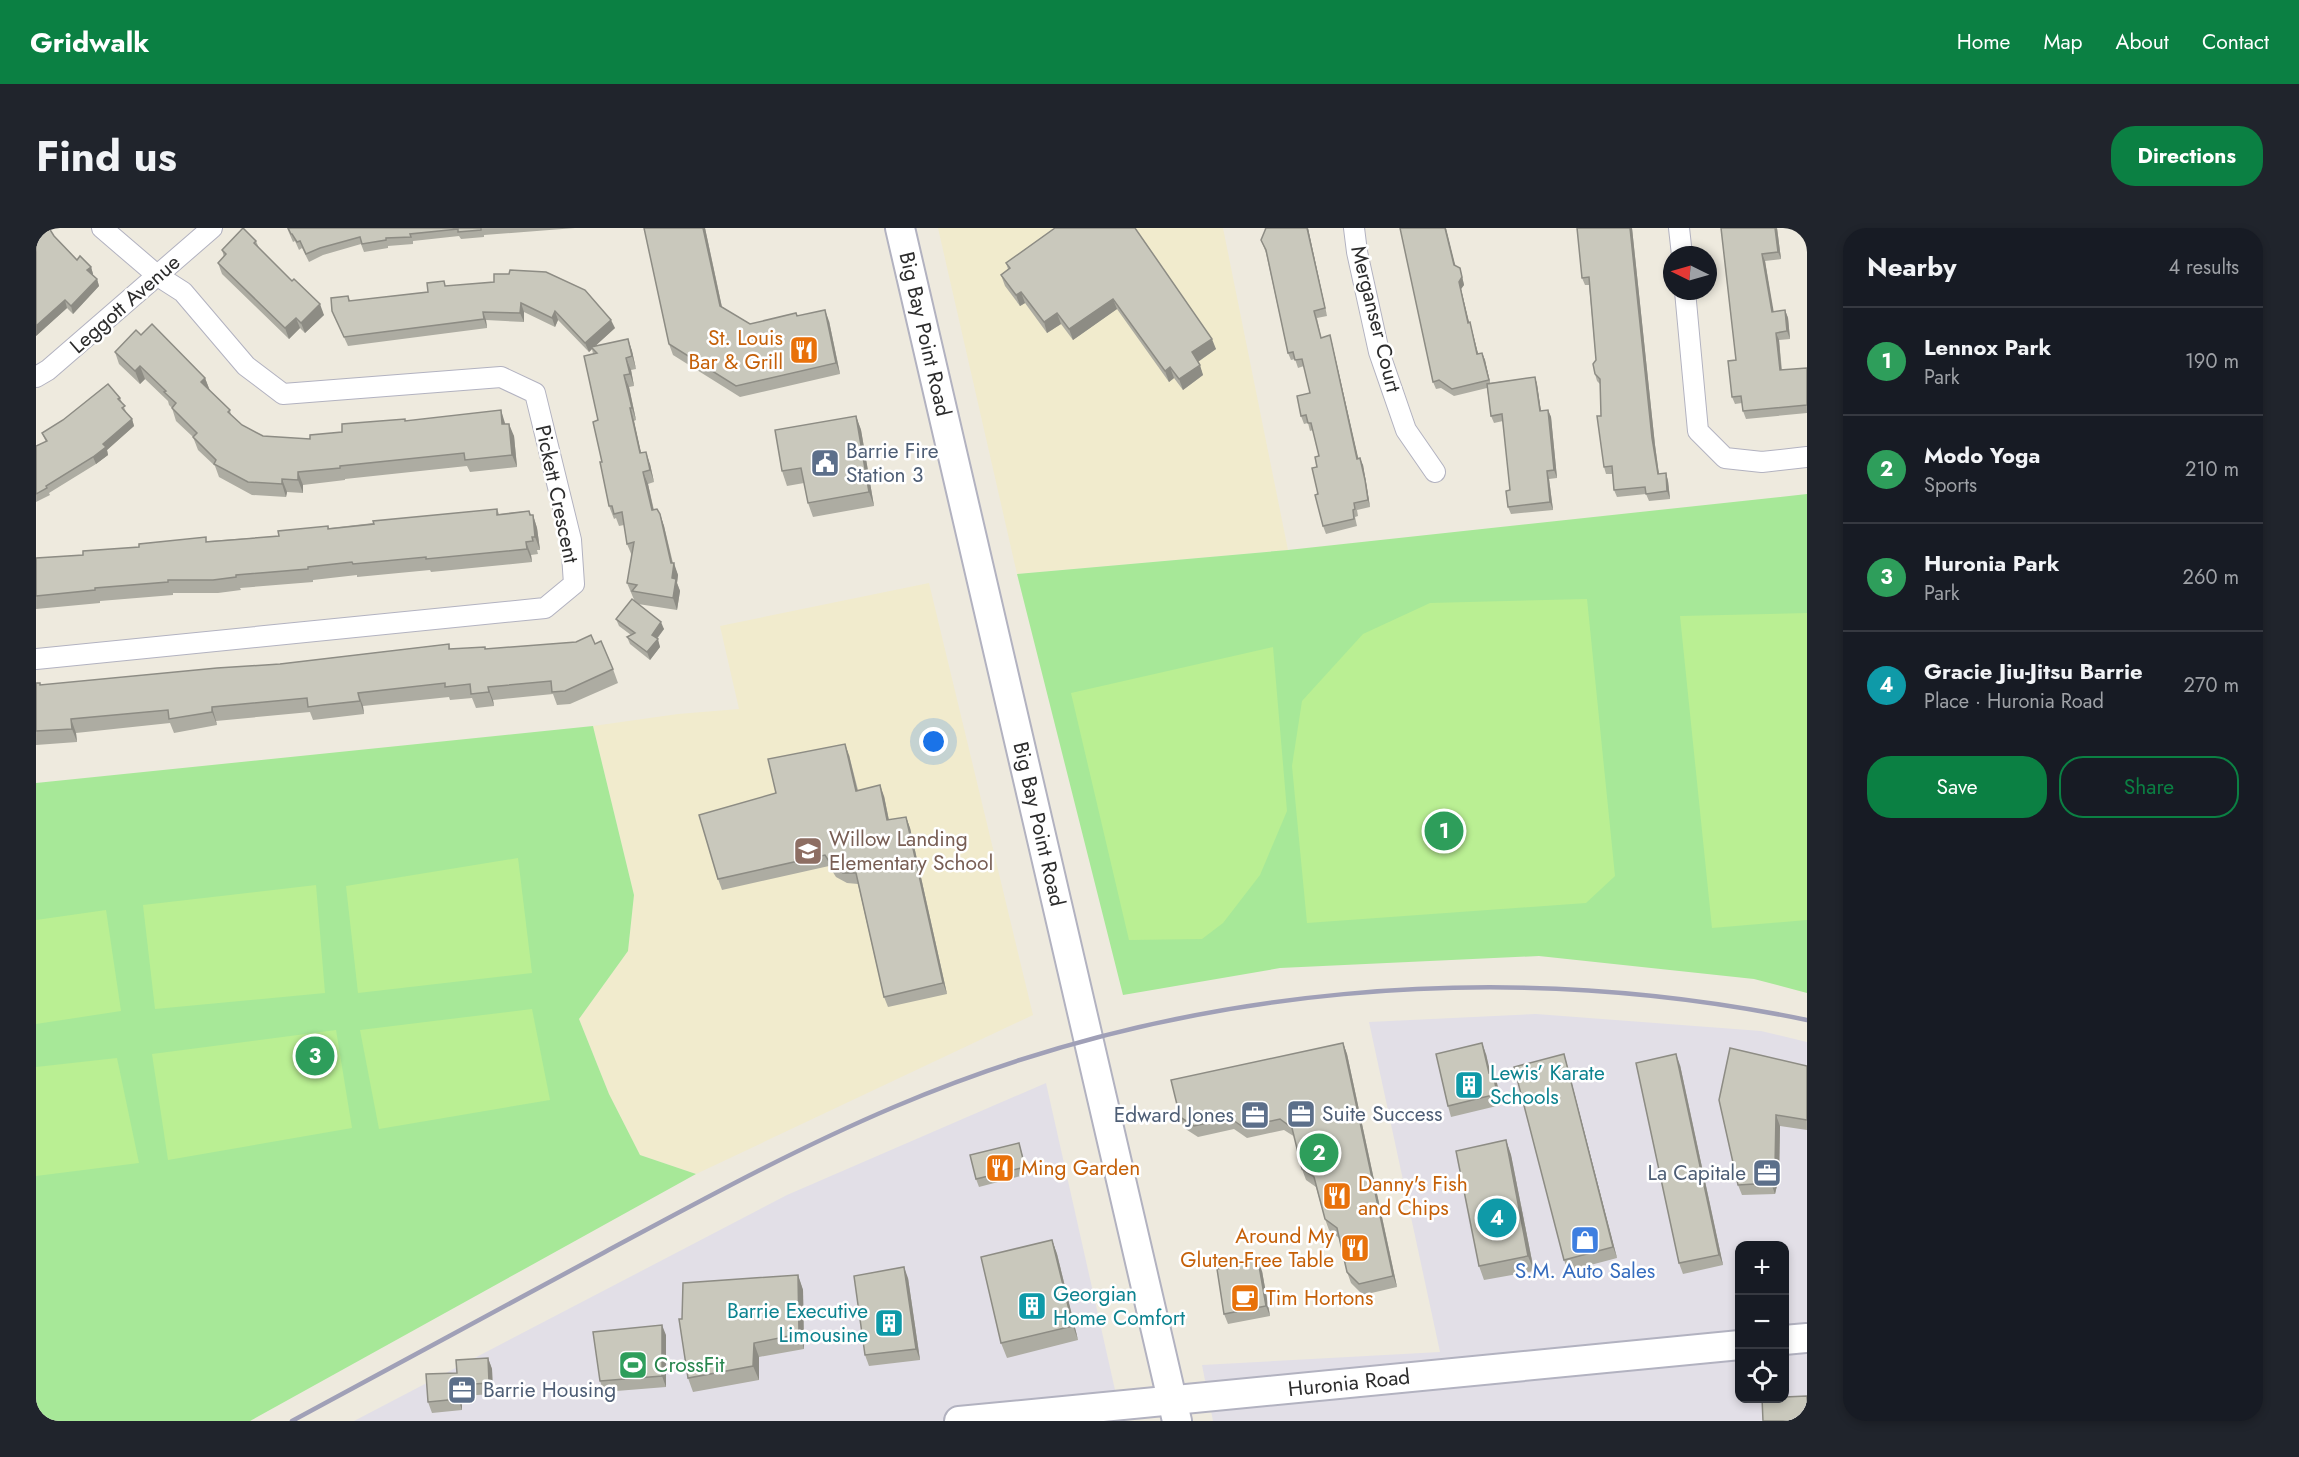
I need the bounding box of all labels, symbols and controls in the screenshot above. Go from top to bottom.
text: Gridwalk [30,22,149,63]
text: Home [1957,27,2010,57]
text: Map [2043,27,2083,57]
text: About [2116,27,2169,57]
text: Contact [2202,27,2269,57]
text: Find us [36,126,177,187]
button: Directions [2111,126,2263,186]
street label: Merganser Court [1343,243,1409,395]
north arrow [1663,246,1717,300]
street label: Leggott Avenue [63,247,187,360]
text: Nearby [1867,248,1956,286]
street label: Big Bay Point Road [891,249,959,419]
text: 4 results [2168,253,2239,282]
place label: St. Louis Bar & Grill [689,323,783,377]
text: Lennox Park [1924,331,2051,363]
restaurant icon: St. Louis Bar & Grill [788,334,820,366]
text: 1 [1881,347,1892,376]
text: 190 m [2185,347,2239,376]
text: Park [1924,363,1960,392]
street label: Pickett Crescent [528,422,586,566]
place label: Barrie Fire Station 3 [846,436,939,490]
text: Modo Yoga [1924,439,2040,471]
public building icon: Barrie Fire Station 3 [809,447,841,479]
text: 2 [1880,455,1893,484]
text: 210 m [2185,455,2239,484]
text: Sports [1924,471,1977,500]
text: Huronia Park [1924,547,2059,579]
text: 3 [1880,563,1893,592]
text: 260 m [2183,563,2239,592]
text: Park [1924,579,1960,608]
text: Gracie Jiu-Jitsu Barrie [1924,655,2143,687]
text: 4 [1880,671,1893,700]
text: 270 m [2184,671,2239,700]
text: Place · Huronia Road [1924,687,2104,716]
your location [919,727,948,756]
street label: Big Bay Point Road [1005,739,1073,909]
button: Save [1867,756,2047,818]
button: Share [2059,756,2239,818]
pin: 1 [1424,808,1464,854]
place label: Willow Landing Elementary School [829,824,993,878]
school or university icon: Willow Landing Elementary School [792,835,824,867]
pin: 3 [296,1034,334,1078]
place label: Lewis’ Karate Schools [1490,1058,1605,1112]
building icon: Lewis’ Karate Schools [1453,1069,1485,1101]
office icon: Suite Success [1285,1098,1317,1130]
office icon: Edward Jones [1239,1099,1271,1131]
place label: Suite Success [1322,1099,1443,1129]
place label: Edward Jones [1114,1100,1234,1130]
pin: 2 [1300,1130,1338,1176]
restaurant icon: Ming Garden [984,1152,1016,1184]
place label: Ming Garden [1021,1153,1140,1183]
office icon: La Capitale [1751,1157,1783,1189]
place label: La Capitale [1647,1158,1746,1188]
place label: Danny's Fish and Chips [1358,1169,1468,1223]
restaurant icon: Danny's Fish and Chips [1321,1180,1353,1212]
pin: 4 [1478,1196,1516,1240]
place label: Around My Gluten-Free Table [1180,1221,1335,1275]
shop icon: S.M. Auto Sales [1569,1224,1601,1256]
restaurant icon: Around My Gluten-Free Table [1339,1232,1371,1264]
map controls [1735,1241,1789,1403]
button: + [1735,1241,1789,1295]
place label: S.M. Auto Sales [1515,1256,1655,1286]
place label: Georgian Home Comfort [1053,1279,1185,1333]
cafe icon: Tim Hortons [1229,1282,1261,1314]
place label: Tim Hortons [1266,1283,1374,1313]
building icon: Georgian Home Comfort [1016,1290,1048,1322]
button: − [1735,1295,1789,1349]
place label: Barrie Executive Limousine [727,1296,868,1350]
building icon: Barrie Executive Limousine [873,1307,905,1339]
sports icon: CrossFit [617,1349,649,1381]
button: locate [1735,1349,1789,1403]
place label: CrossFit [654,1350,725,1380]
street label: Huronia Road [1286,1362,1412,1404]
office icon: Barrie Housing [446,1374,478,1406]
place label: Barrie Housing [483,1375,616,1405]

